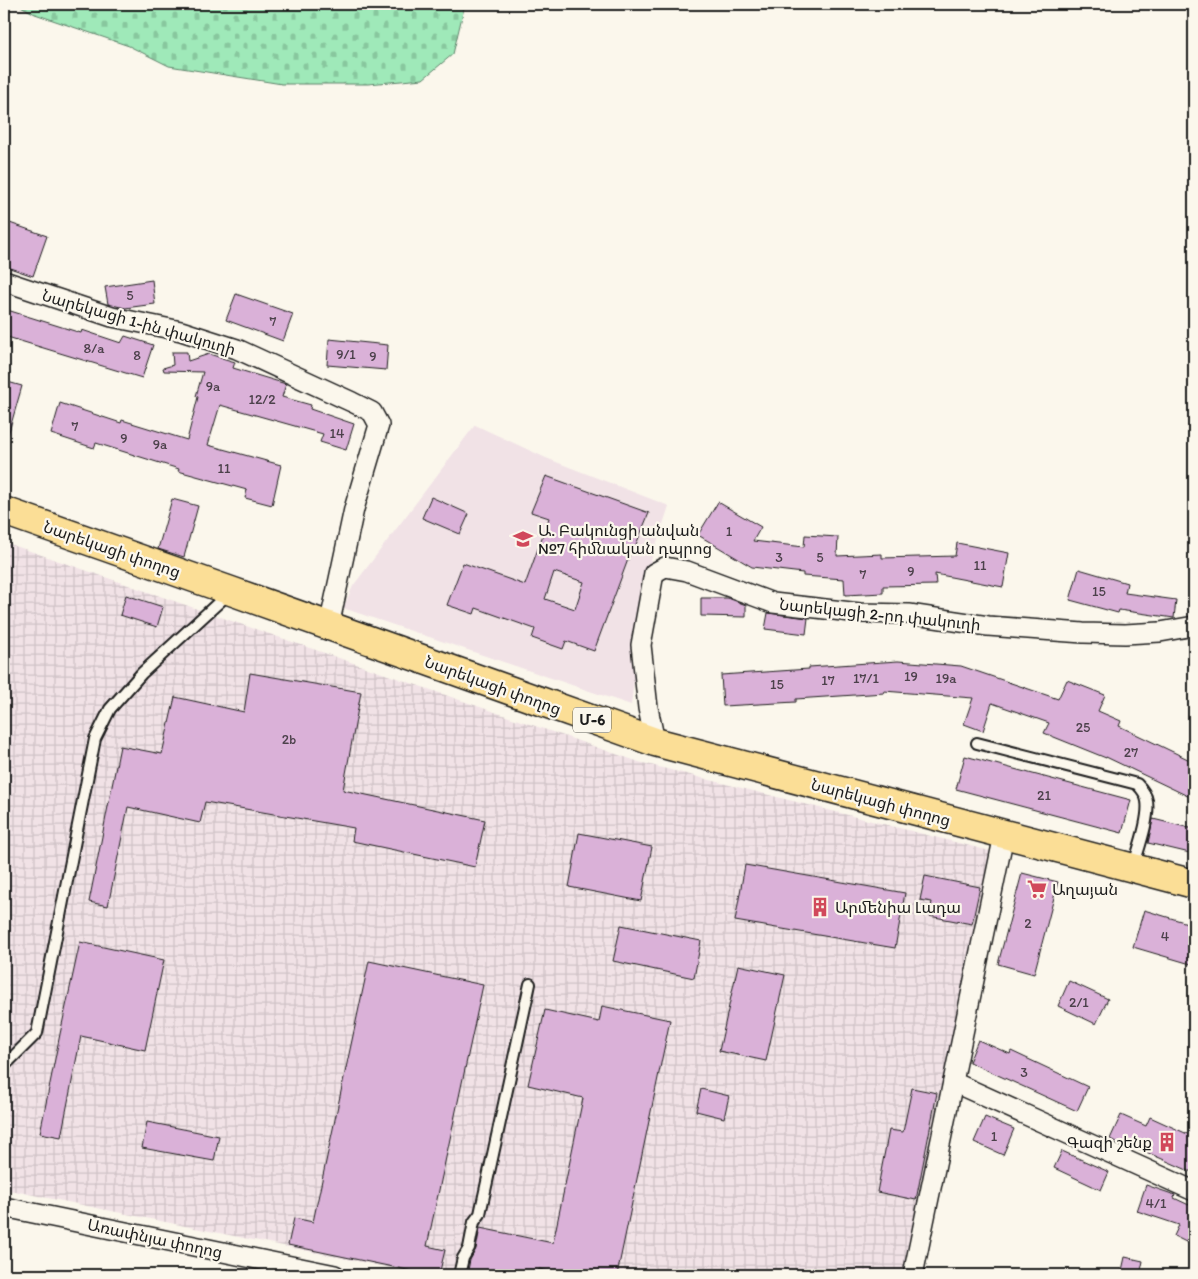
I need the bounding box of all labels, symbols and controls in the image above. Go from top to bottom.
street label: Նարեկացի 1-ին փակուղի [40,286,238,359]
house number: 5 [126,287,134,304]
house number: 7 [270,313,277,330]
house number: 8/a [84,340,105,357]
house number: 9/1 [336,346,356,363]
house number: 8 [133,347,141,364]
house number: 9 [369,348,377,365]
house number: 9a [206,378,221,395]
house number: 12/2 [248,391,276,408]
house number: 7 [72,418,79,435]
house number: 14 [330,425,345,442]
house number: 9 [120,430,128,447]
house number: 9a [153,436,168,453]
house number: 11 [218,460,231,477]
street label: Նարեկացի փողոց [41,517,183,582]
place label: Ա. Բակունցի անվան №7 հիմնական դպրոց [538,521,712,558]
house number: 1 [726,523,733,540]
school or university icon: Ա. Բակունցի անվան №7 հիմնական դպրոց [512,528,534,550]
house number: 3 [775,549,783,566]
house number: 5 [816,549,824,566]
house number: 11 [974,557,987,574]
house number: 9 [907,563,915,580]
house number: 7 [860,566,867,583]
house number: 15 [1092,583,1106,600]
street label: Նարեկացի 2-րդ փակուղի [778,594,982,635]
street label: Նարեկացի փողոց [422,652,564,719]
house number: 19 [904,668,918,685]
house number: 17/1 [853,670,879,687]
house number: 19a [935,670,957,687]
house number: 17 [821,672,835,689]
house number: 15 [770,676,784,693]
road number: Մ-6 [573,708,611,732]
house number: 25 [1076,719,1090,736]
house number: 2b [282,731,296,748]
house number: 27 [1124,744,1138,761]
street label: Նարեկացի փողոց [809,775,953,830]
house number: 21 [1037,787,1051,804]
supermarket icon: Աղայան [1026,878,1048,900]
place label: Աղայան [1052,880,1118,899]
building icon: Արմենիա Լադա [809,896,831,918]
place label: Արմենիա Լադա [835,898,961,917]
house number: 2 [1024,915,1032,932]
house number: 4 [1161,928,1170,945]
house number: 2/1 [1069,994,1089,1011]
house number: 3 [1020,1064,1028,1081]
house number: 1 [991,1128,998,1145]
building icon: Գազի շենք [1156,1131,1178,1153]
place label: Գազի շենք [1067,1133,1152,1152]
house number: 4/1 [1146,1195,1167,1212]
street label: Առափնյա փողոց [86,1215,224,1262]

